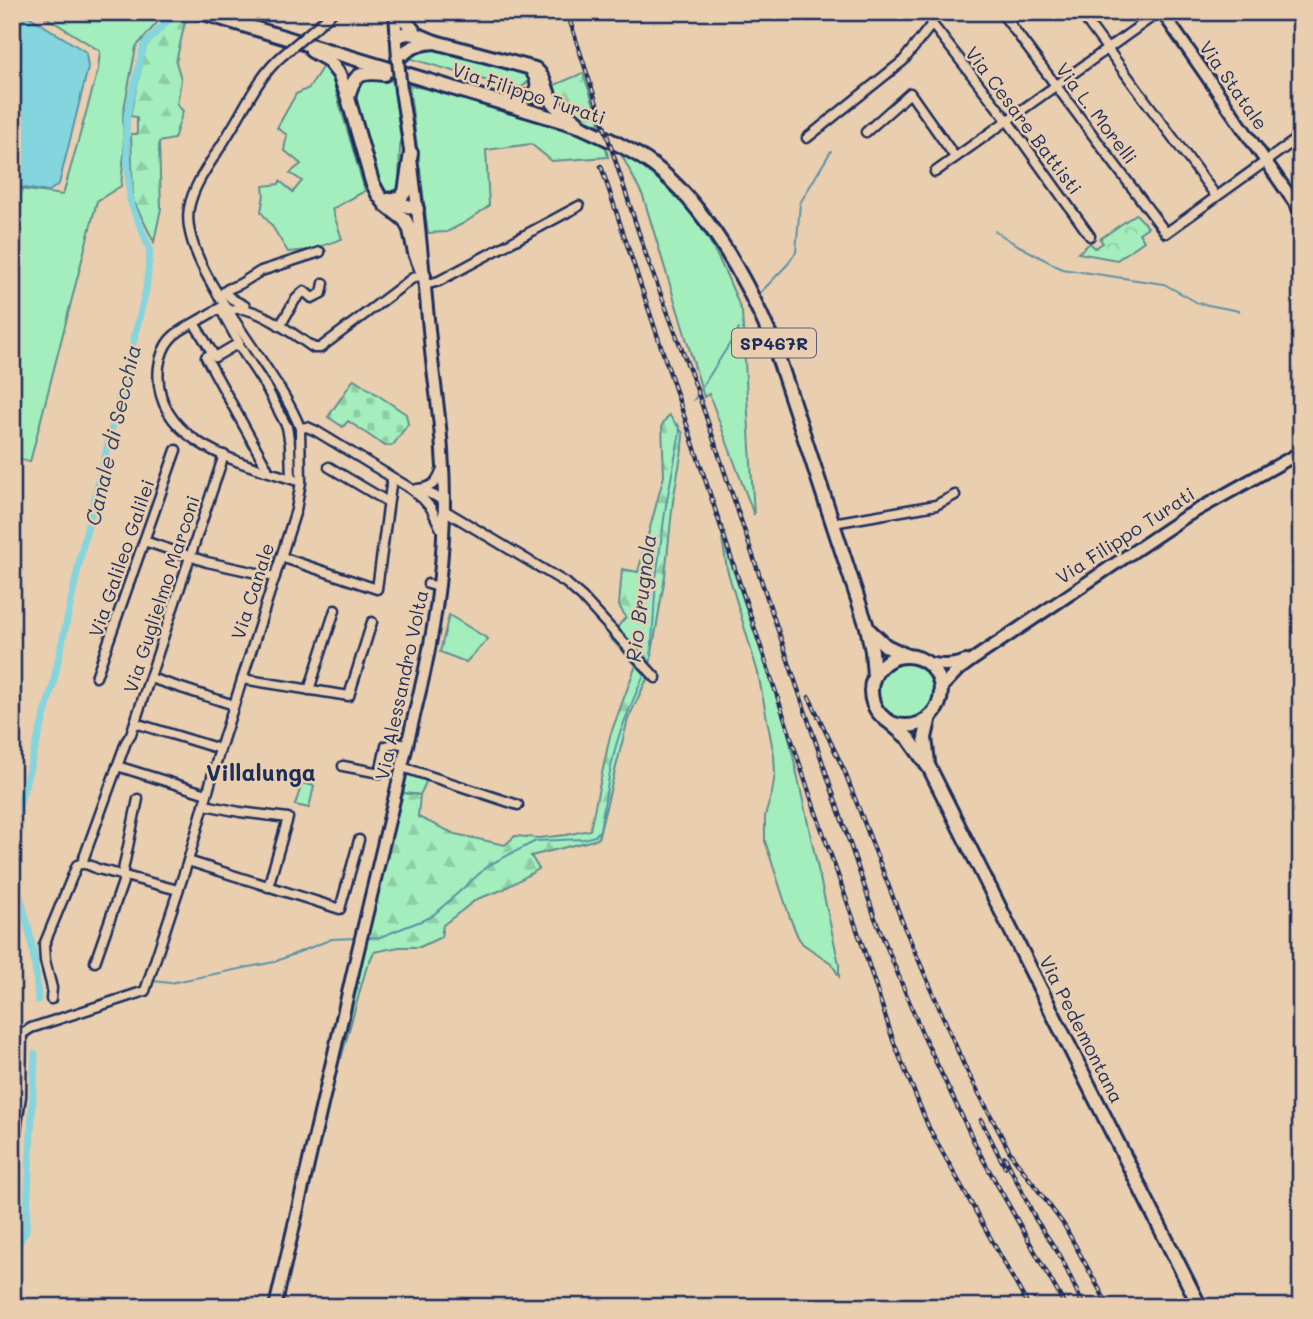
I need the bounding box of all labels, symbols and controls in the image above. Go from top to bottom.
street label: Via Statale [1194,35,1274,135]
street label: Via Cesare Battisti [960,41,1088,199]
street label: Via Filippo Turati [449,56,609,130]
street label: Via L. Morelli [1051,57,1143,169]
road number: SP467R [732,328,816,358]
water label: Canale di Secchia [78,342,146,528]
street label: Via Galileo Galilei [82,476,160,640]
street label: Via Filippo Turati [1051,481,1199,589]
street label: Via Guglielmo Marconi [117,492,205,696]
water label: Rio Brugnola [619,532,661,664]
street label: Via Canale [225,539,279,643]
street label: Via Alessandro Volta [369,588,433,782]
district label: Villalunga [206,757,316,787]
street label: Via Pedemontana [1034,951,1130,1107]

